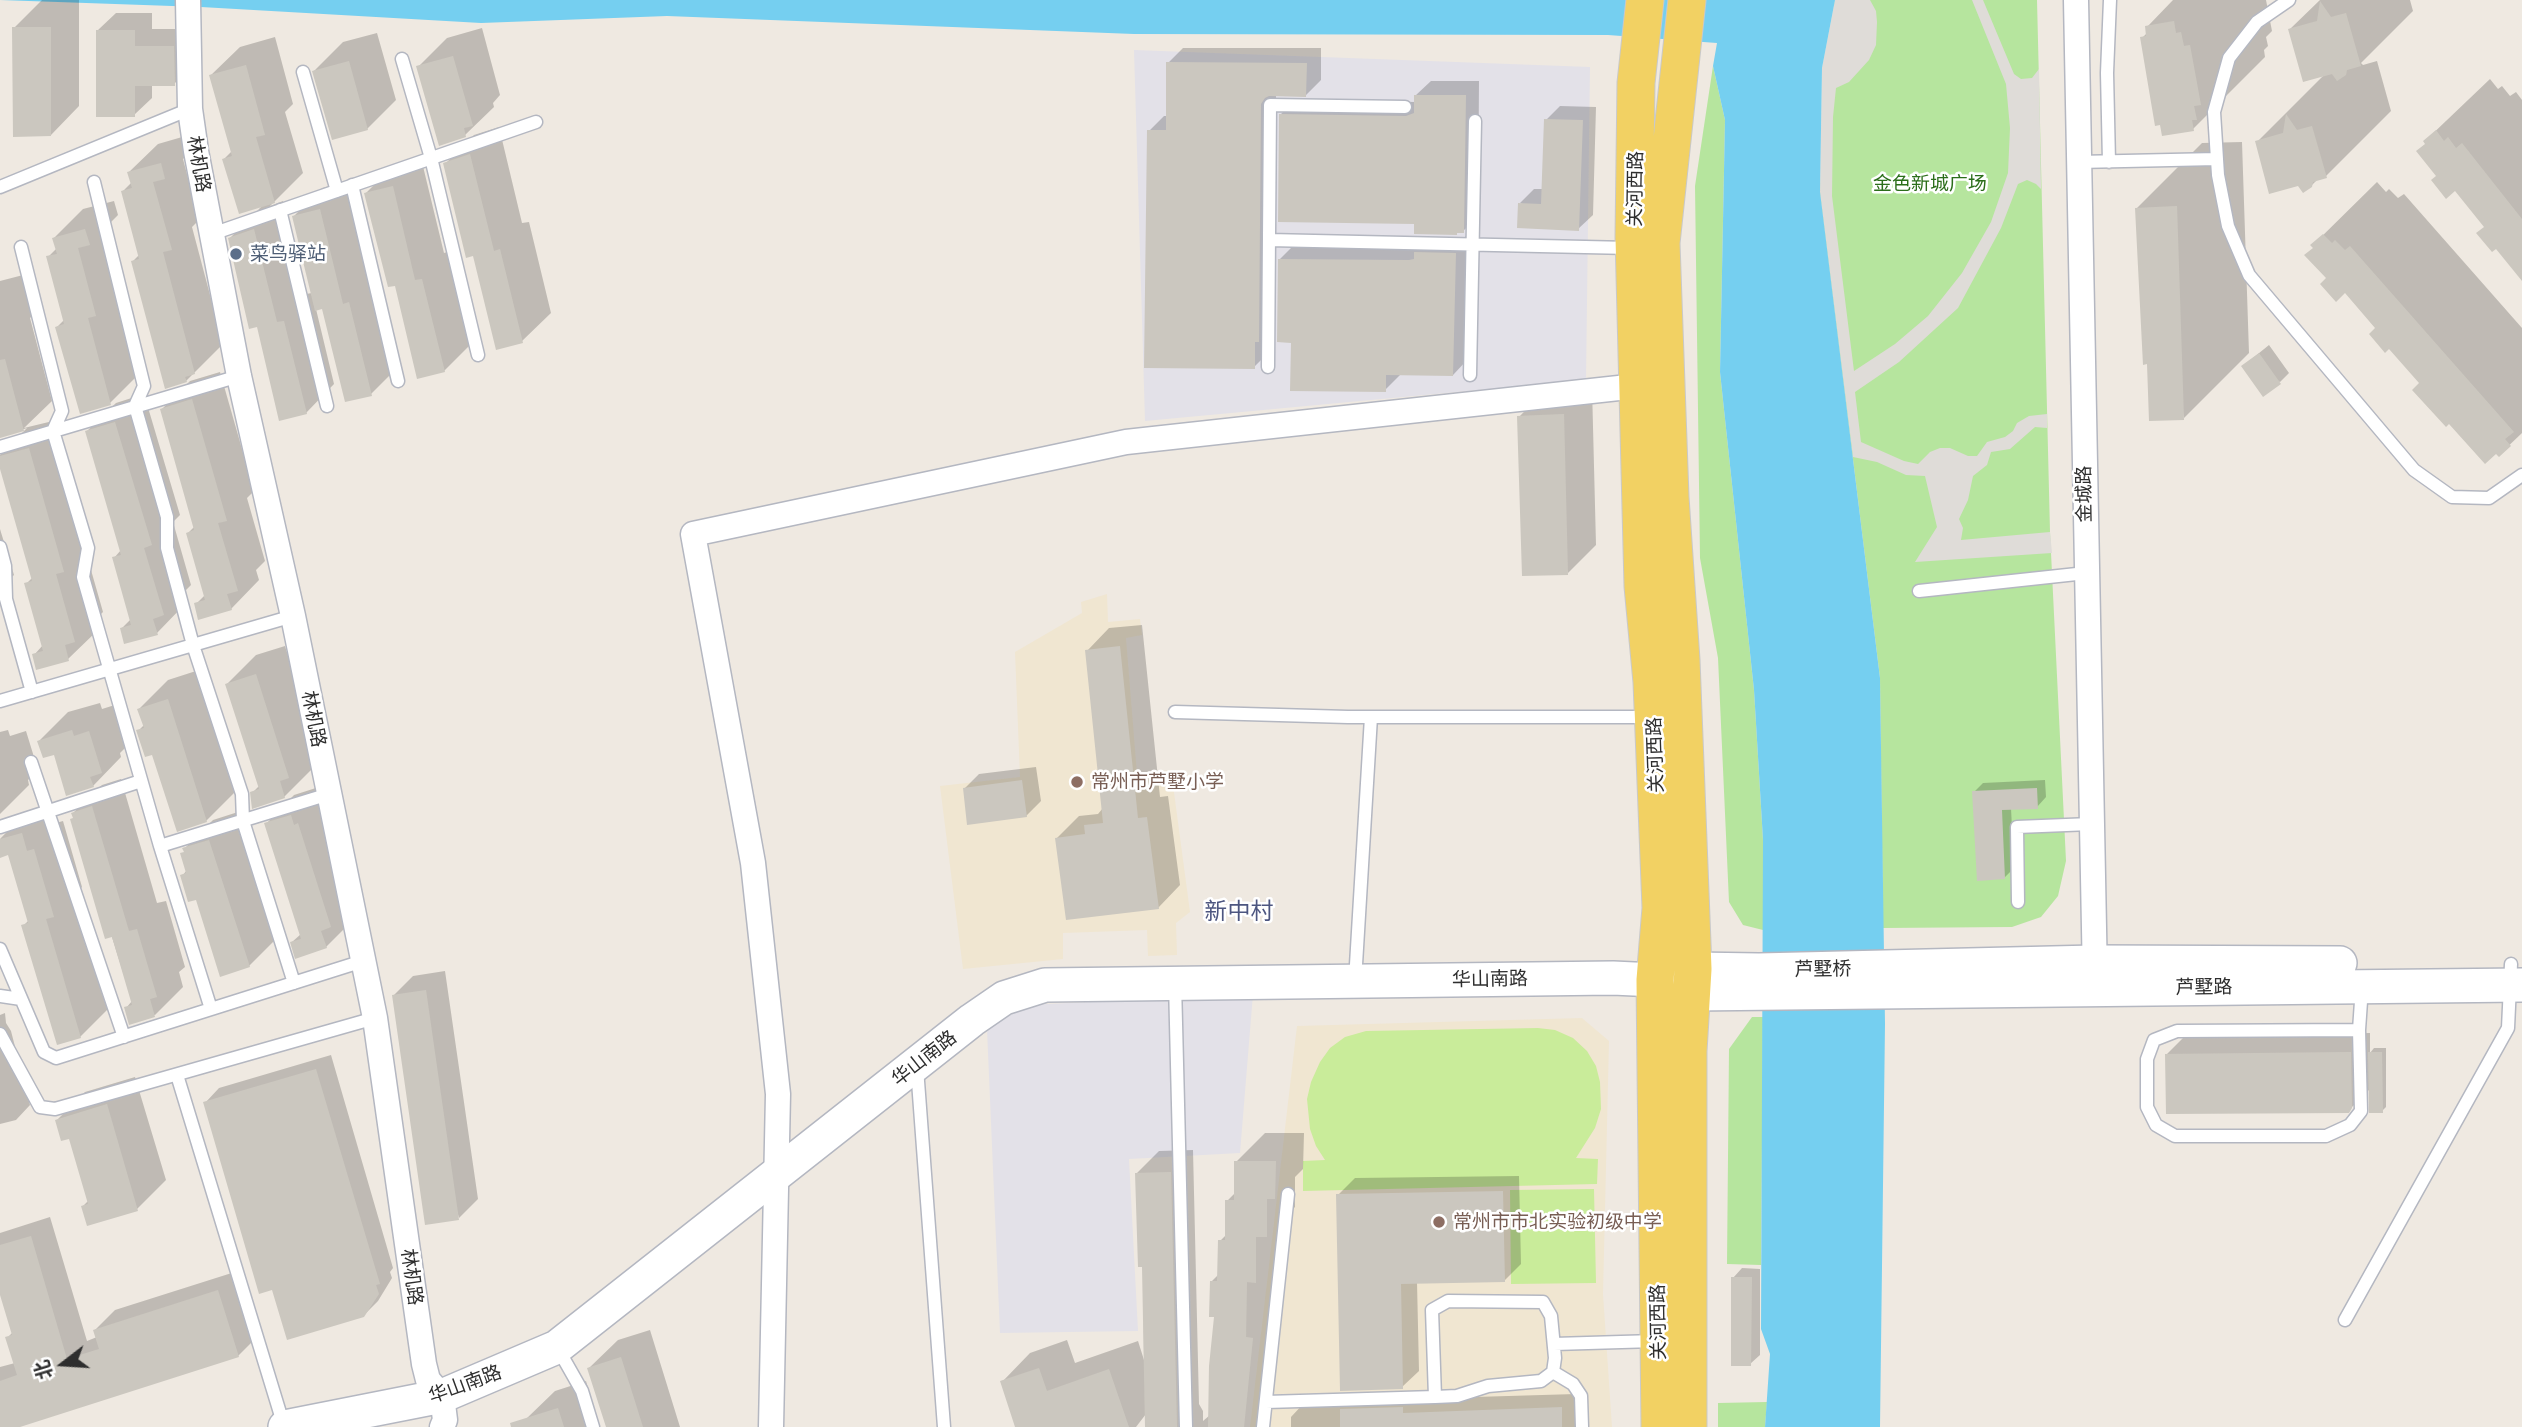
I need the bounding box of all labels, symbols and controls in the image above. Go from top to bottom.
street label: 林机路 [183,134,215,194]
street label: 关河西路 [1623,151,1647,227]
park label: 金色新城广场 [1873,173,1987,195]
place label: 菜鸟驿站 [250,243,326,265]
marker: 菜鸟驿站 [228,246,244,262]
street label: 金城路 [2072,465,2096,523]
street label: 林机路 [297,689,331,749]
street label: 关河西路 [1642,717,1668,793]
place label: 常州市芦墅小学 [1091,771,1224,793]
marker: 常州市芦墅小学 [1069,774,1085,790]
district label: 新中村 [1205,897,1273,925]
street label: 芦墅桥 [1794,957,1852,981]
street label: 华山南路 [1452,967,1528,991]
street label: 芦墅路 [2175,975,2233,999]
street label: 华山南路 [887,1026,961,1090]
place label: 常州市市北实验初级中学 [1453,1211,1662,1233]
marker: 常州市市北实验初级中学 [1431,1214,1447,1230]
street label: 林机路 [397,1247,427,1307]
street label: 关河西路 [1646,1284,1670,1360]
north arrow [28,1329,98,1399]
text: 北 [29,1358,56,1383]
street label: 华山南路 [425,1360,505,1408]

